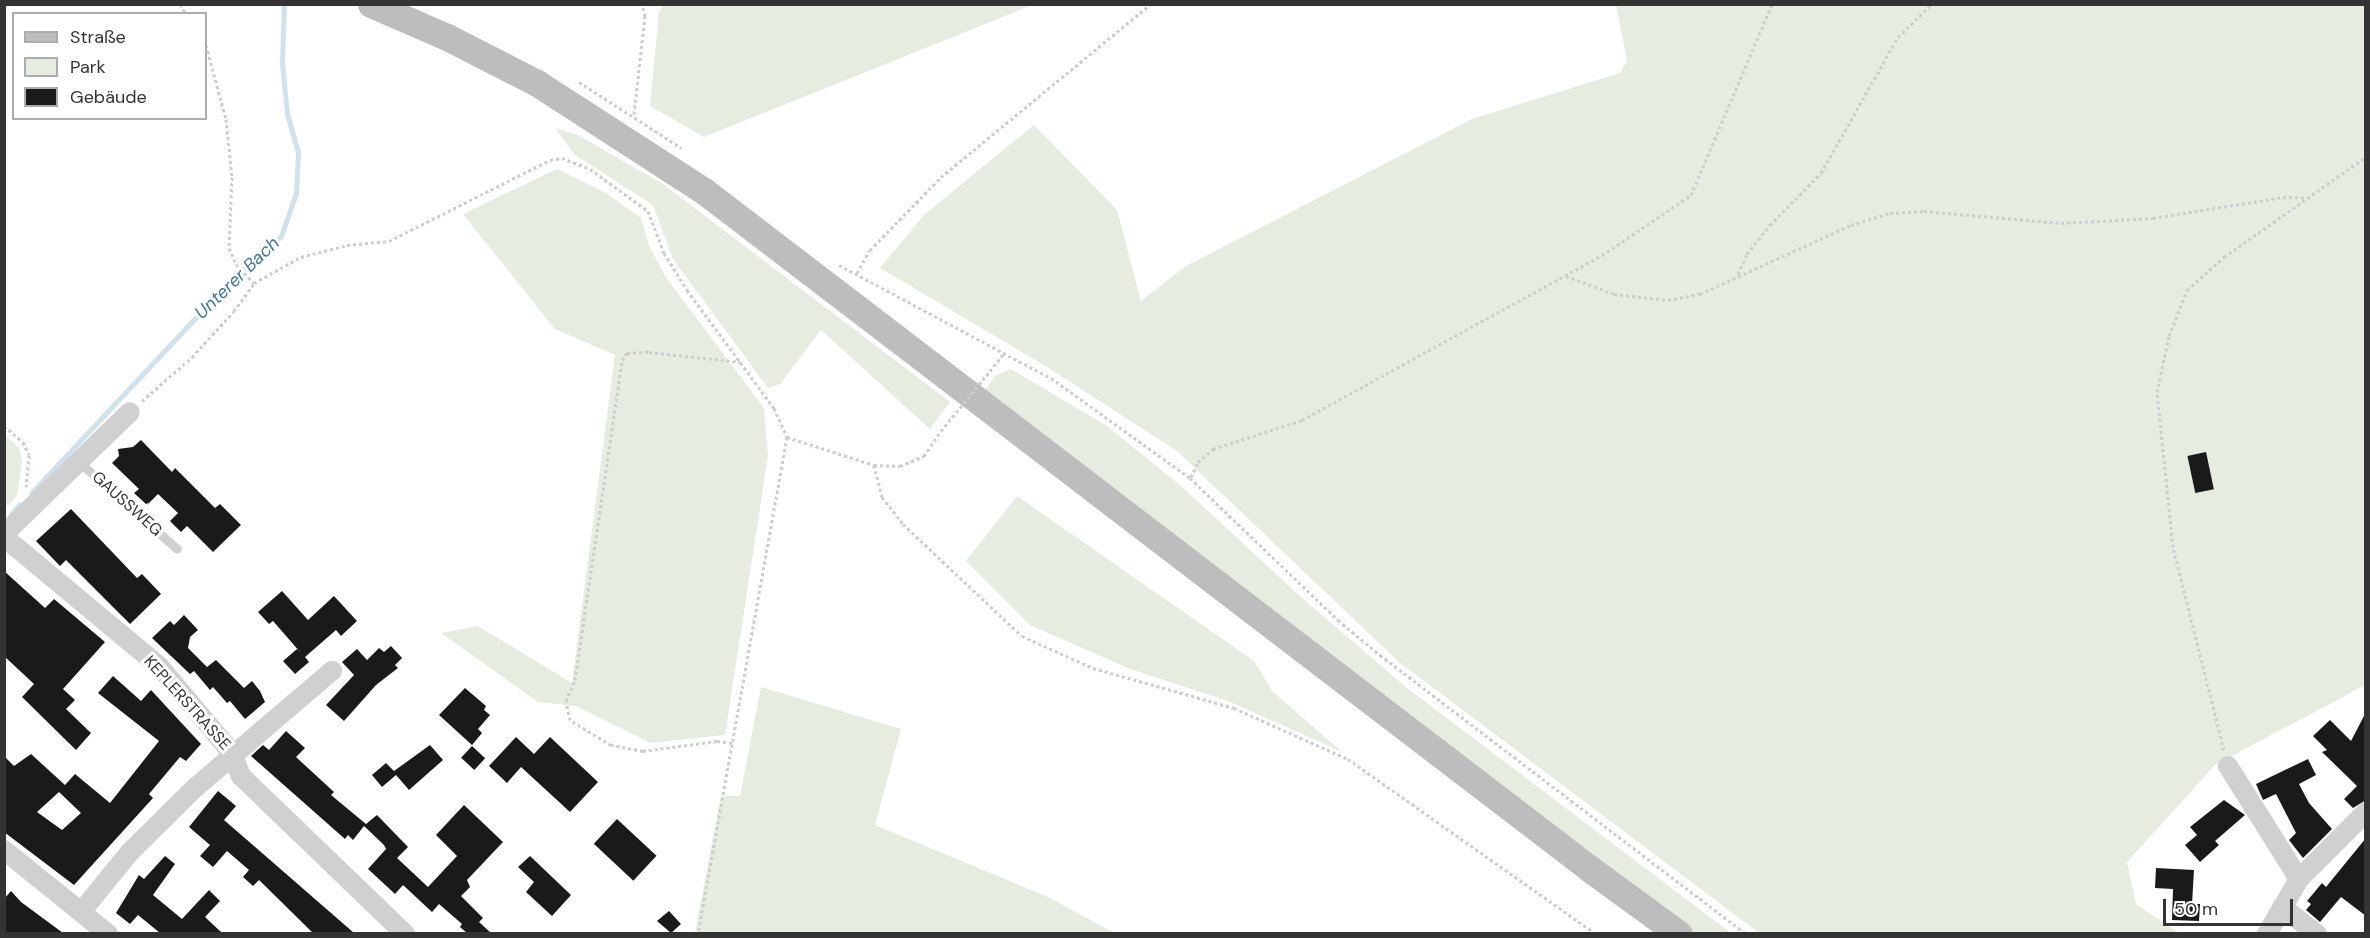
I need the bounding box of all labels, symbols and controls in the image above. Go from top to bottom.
legend [12,12,207,120]
text: Straße [70,25,126,49]
text: Park [70,55,106,79]
text: Gebäude [70,85,147,109]
water label: Unterer Bach [190,232,284,324]
street label: GAUSSWEG [88,468,166,540]
street label: KEPLERSTRASSE [140,652,234,754]
scale bar [2166,887,2296,925]
text: 50 m [2174,897,2218,921]

